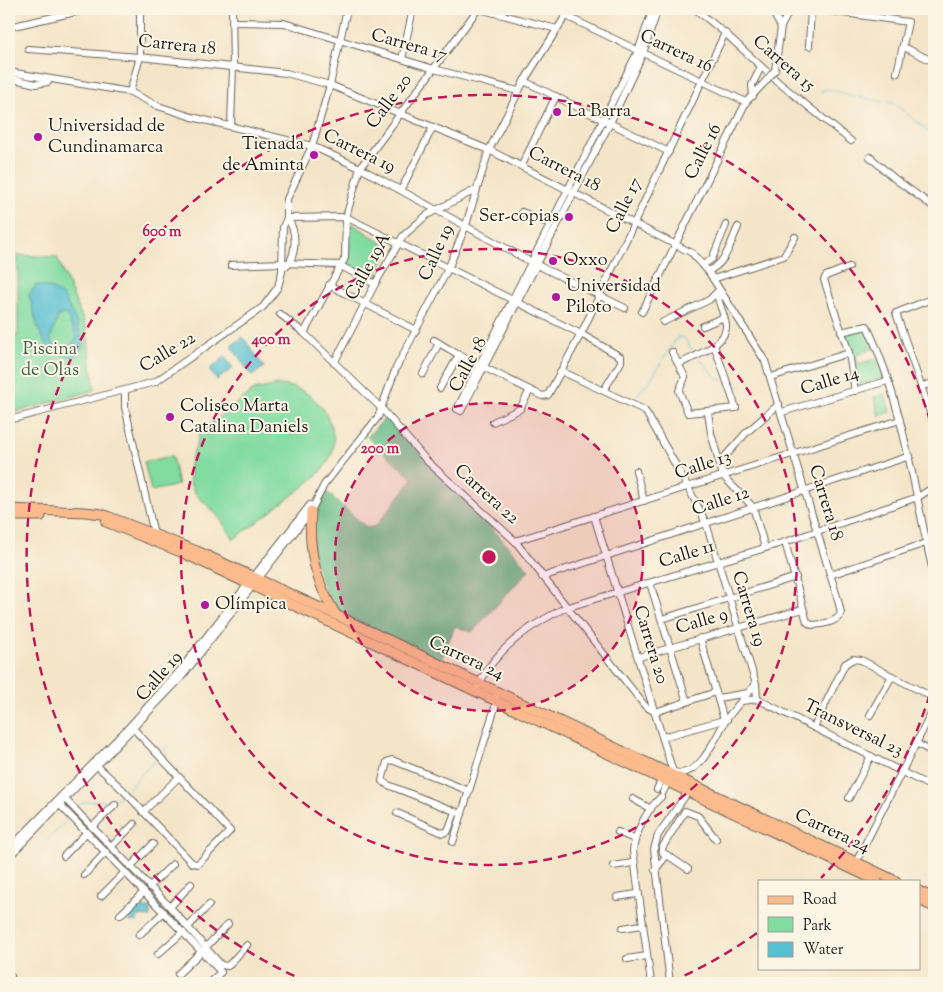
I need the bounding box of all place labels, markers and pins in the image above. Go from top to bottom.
place label: La Barra [567,99,631,125]
marker: La Barra [551,106,563,118]
place label: Universidad de Cundinamarca [48,114,165,161]
marker: Universidad de Cundinamarca [32,131,44,143]
place label: Tienada de Aminta [222,132,304,179]
marker: Tienada de Aminta [308,149,320,161]
place label: Ser-copias [479,204,559,230]
marker: Ser-copias [563,211,575,223]
place label: Oxxo [563,248,608,274]
marker: Oxxo [547,255,559,267]
place label: Universidad Piloto [566,274,661,321]
marker: Universidad Piloto [550,291,562,303]
place label: Coliseo Marta Catalina Daniels [180,394,308,441]
marker: Coliseo Marta Catalina Daniels [164,411,176,423]
centre of rings [480,548,498,566]
place label: Olímpica [215,592,287,618]
marker: Olímpica [199,599,211,611]

